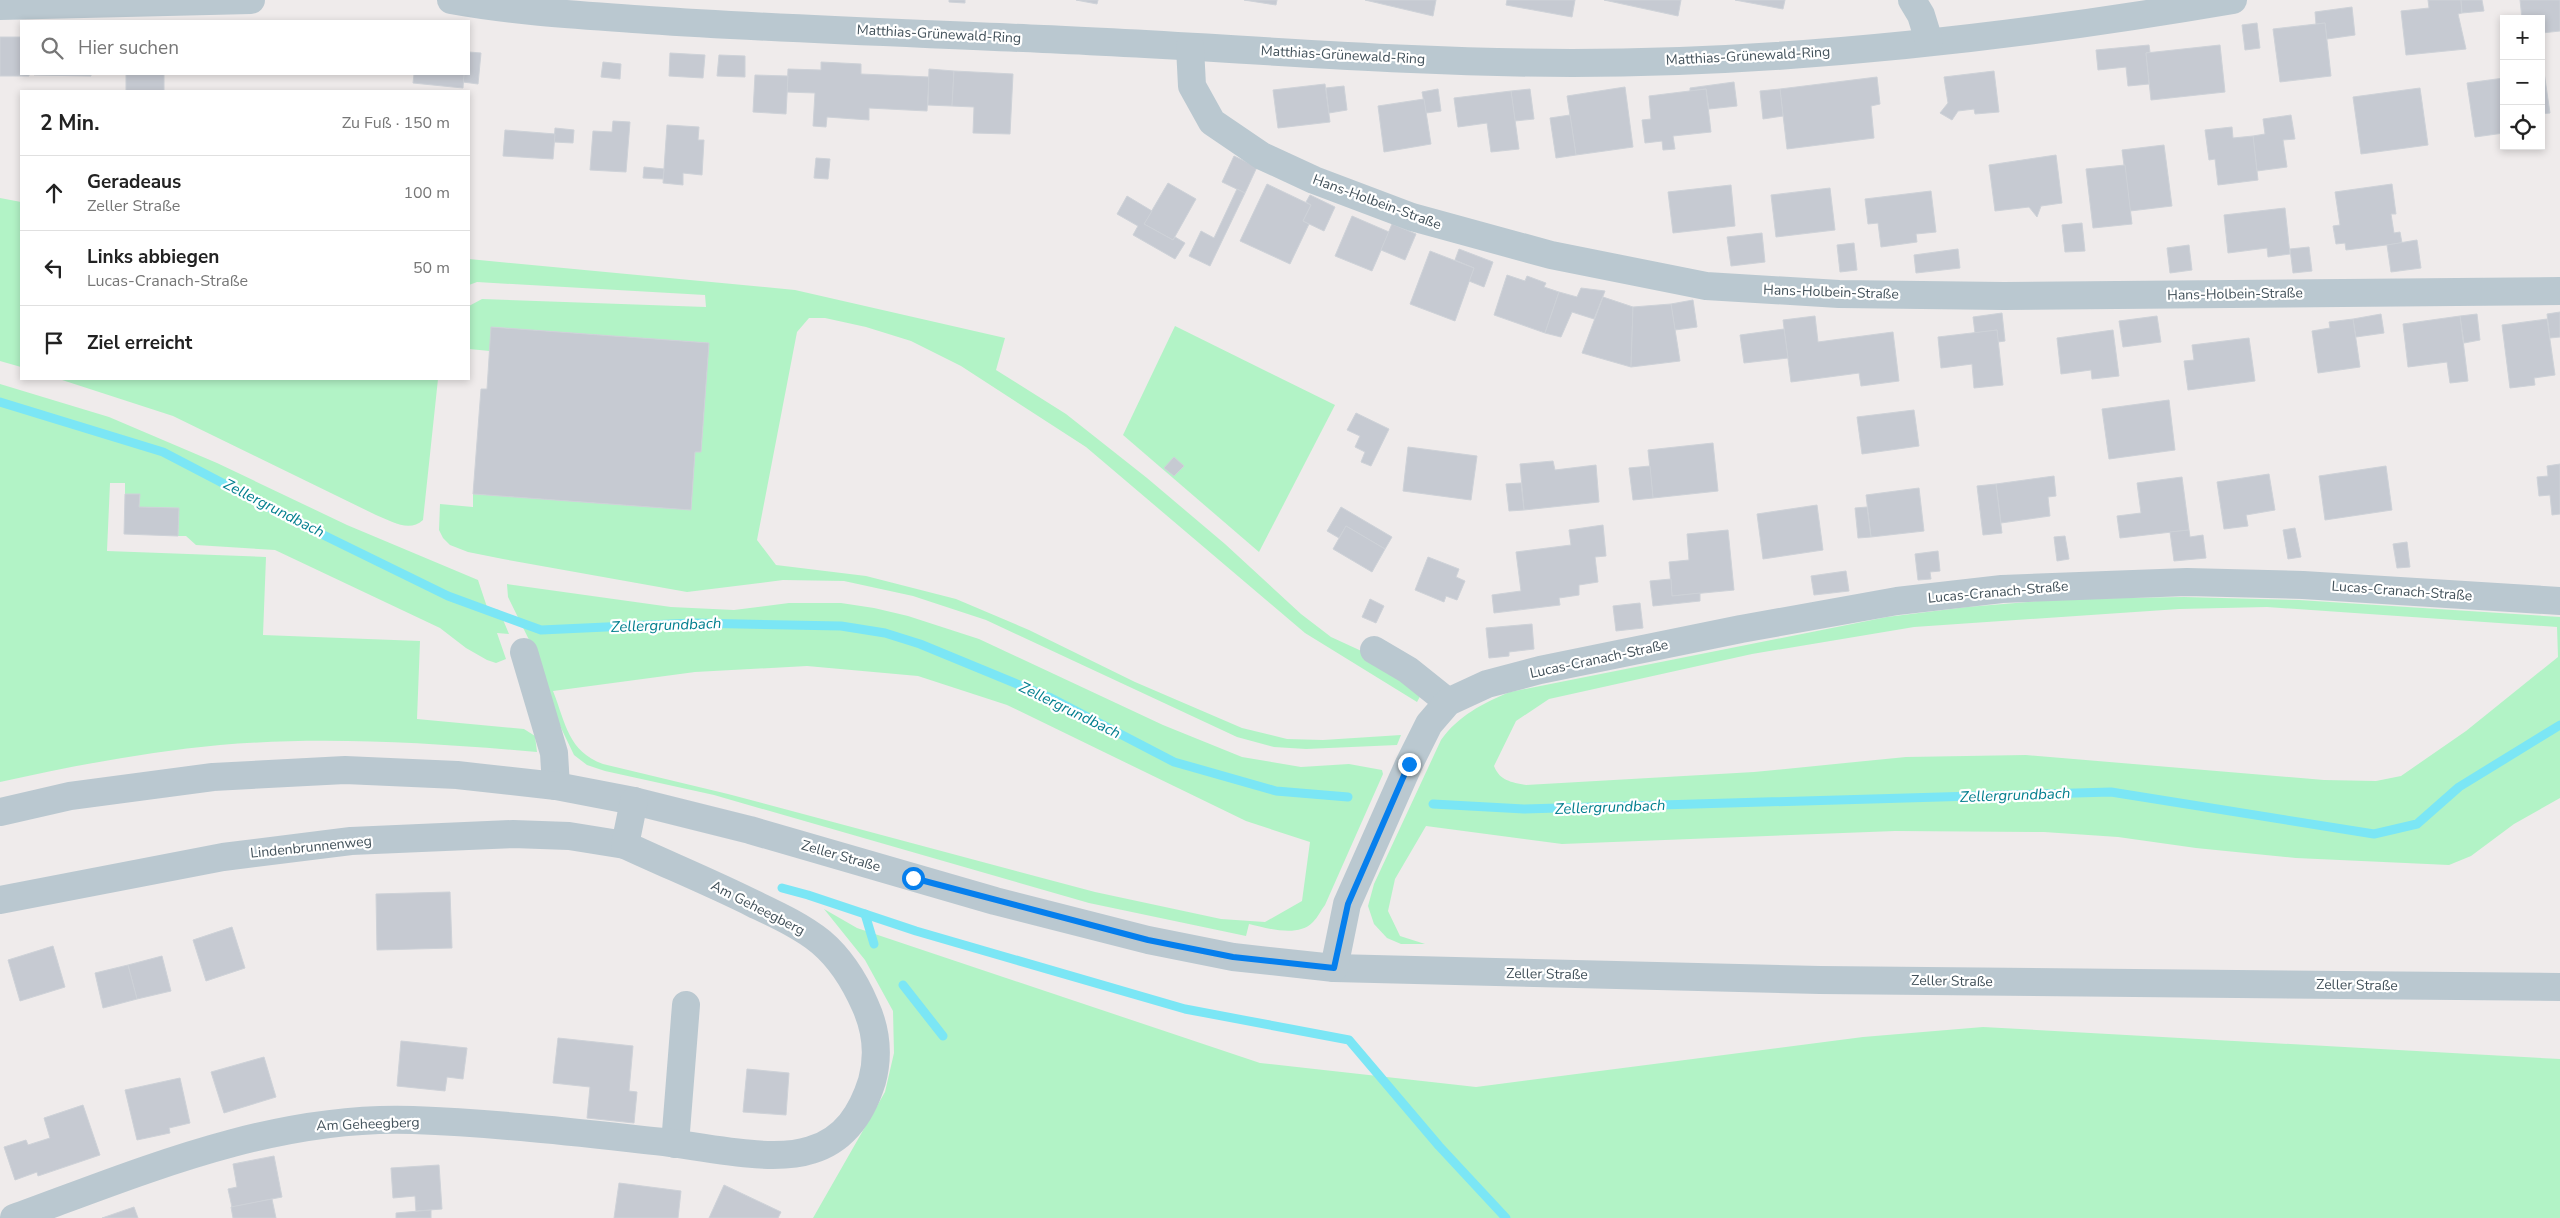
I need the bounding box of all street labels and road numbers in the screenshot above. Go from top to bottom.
street label: Matthias-Grünewald-Ring [856,20,1022,48]
street label: Matthias-Grünewald-Ring [1260,41,1426,69]
street label: Matthias-Grünewald-Ring [1665,42,1831,70]
street label: Hans-Holbein-Straße [1310,170,1444,234]
street label: Hans-Holbein-Straße [1763,280,1899,304]
street label: Hans-Holbein-Straße [2167,283,2303,305]
street label: Lucas-Cranach-Straße [1927,576,2069,608]
street label: Lucas-Cranach-Straße [2331,577,2473,605]
street label: Lucas-Cranach-Straße [1528,635,1670,683]
street label: Lindenbrunnenweg [249,831,373,863]
street label: Zeller Straße [799,836,883,876]
street label: Am Geheegberg [708,876,808,940]
street label: Zeller Straße [1506,964,1588,984]
street label: Zeller Straße [1911,971,1993,991]
street label: Zeller Straße [2316,975,2398,995]
street label: Am Geheegberg [316,1113,420,1135]

